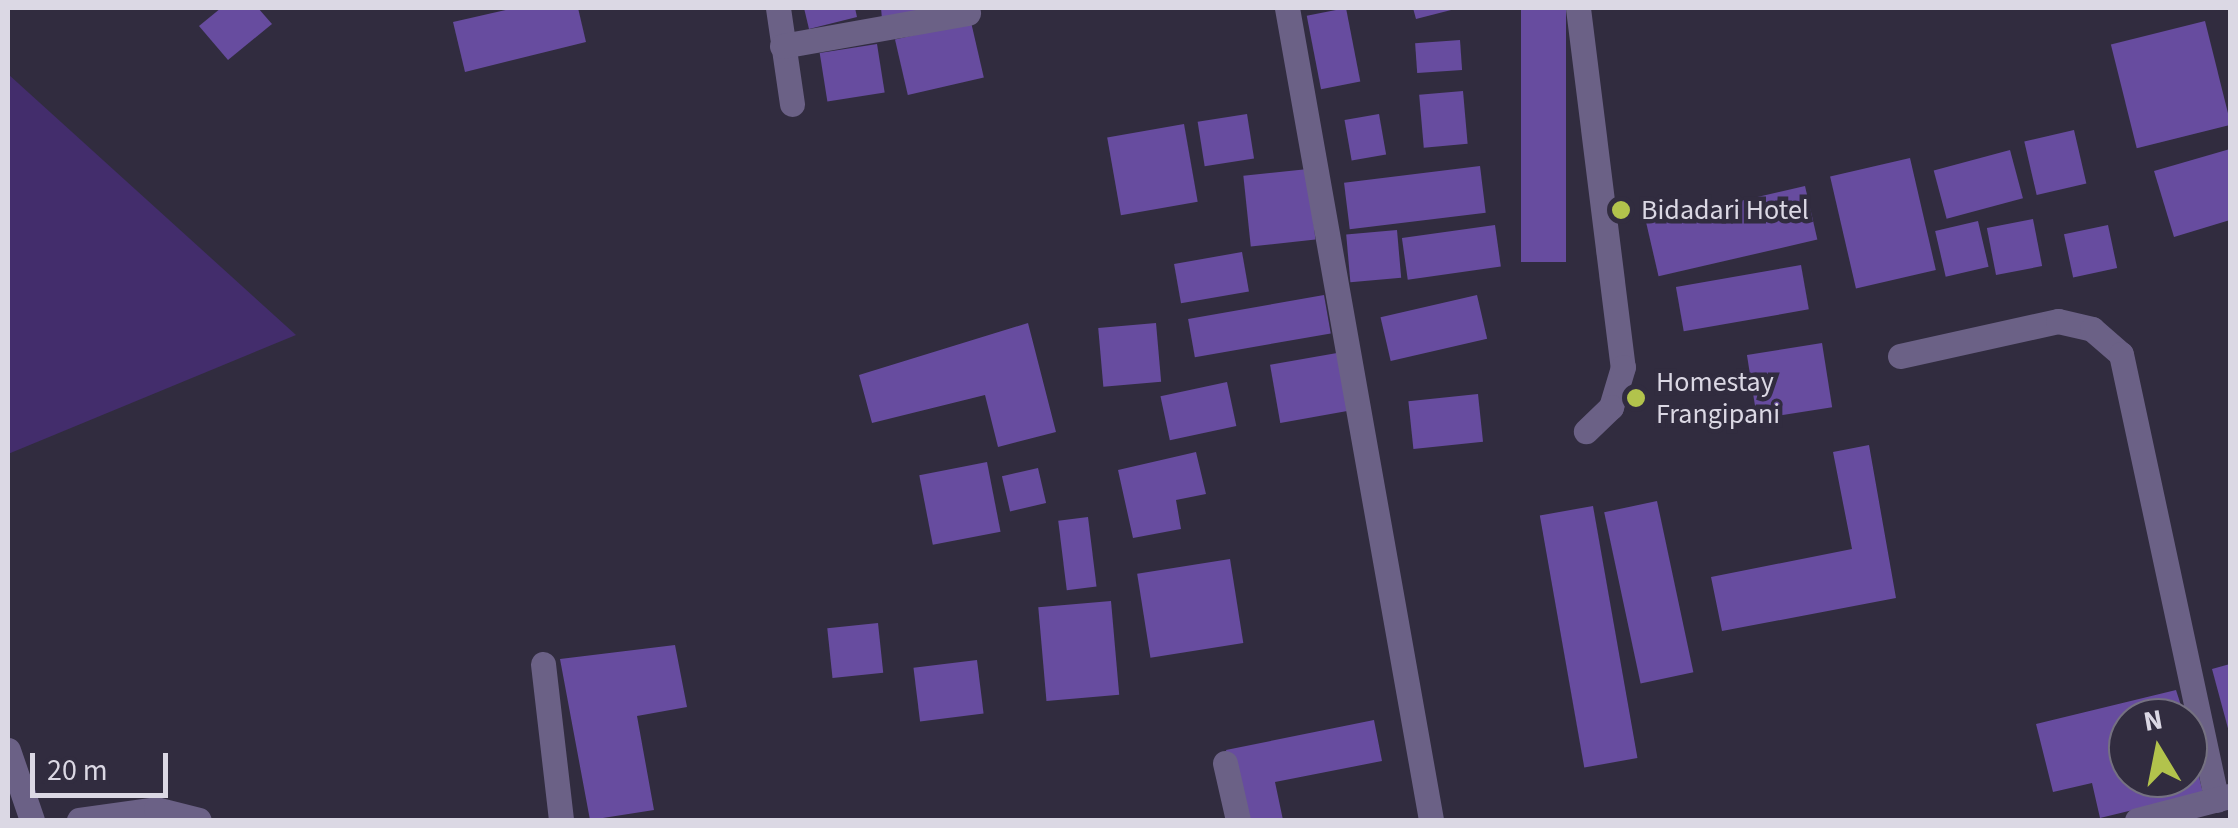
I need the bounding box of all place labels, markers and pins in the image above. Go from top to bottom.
place label: Bidadari Hotel [1641,193,1809,227]
marker: Bidadari Hotel [1610,199,1632,221]
place label: Homestay Frangipani [1656,365,1780,431]
marker: Homestay Frangipani [1625,387,1647,409]

